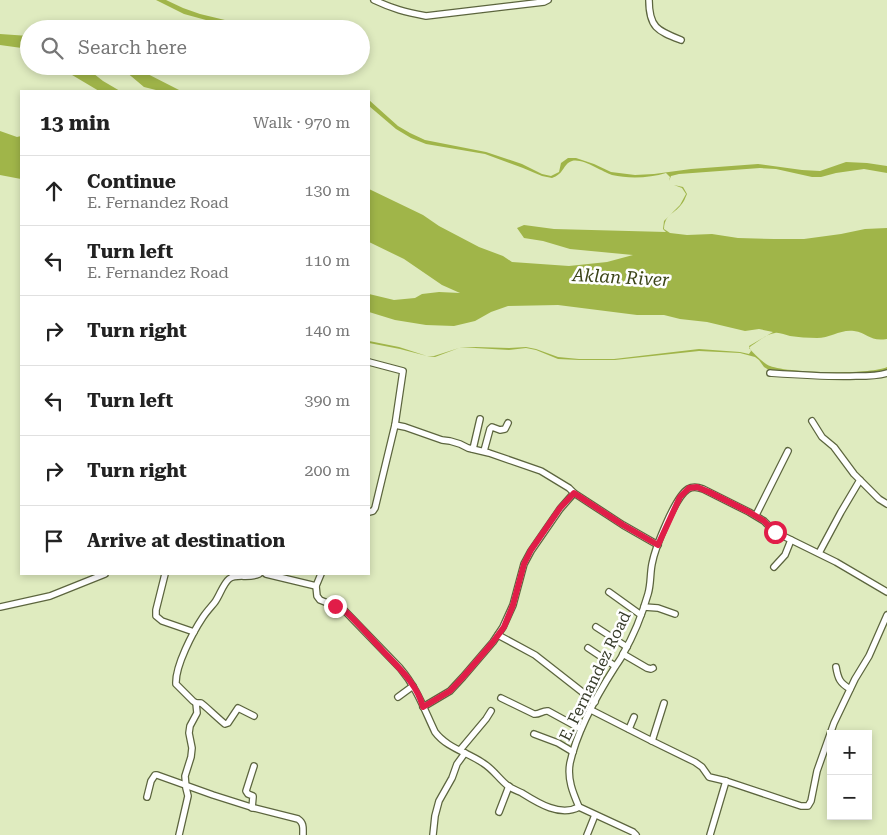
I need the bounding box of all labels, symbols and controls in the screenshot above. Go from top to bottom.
search box [20,20,370,75]
icon: search [38,34,66,62]
text: Search here [78,36,187,59]
text: 13 min [40,111,110,135]
text: Walk · 970 m [253,113,350,132]
text: Continue [87,170,176,193]
icon: ahead [40,177,68,205]
text: 130 m [304,181,350,200]
text: E. Fernandez Road [87,193,229,212]
text: Turn left [87,240,173,263]
icon: left [40,247,68,275]
text: 110 m [304,251,350,270]
text: E. Fernandez Road [87,263,229,282]
water label: Aklan River [571,264,670,290]
icon: right [40,317,68,345]
text: Turn right [87,319,187,342]
text: 140 m [304,321,350,340]
icon: left [40,387,68,415]
text: Turn left [87,389,173,412]
text: 390 m [304,391,350,410]
icon: right [40,457,68,485]
text: Turn right [87,459,187,482]
text: 200 m [304,461,350,480]
route start [764,521,787,544]
icon: arrive [40,527,68,555]
text: Arrive at destination [87,529,285,552]
route end [324,595,347,618]
street label: E. Fernandez Road [555,608,635,744]
map controls [827,730,872,820]
button: + [827,730,872,775]
button: − [827,775,872,820]

